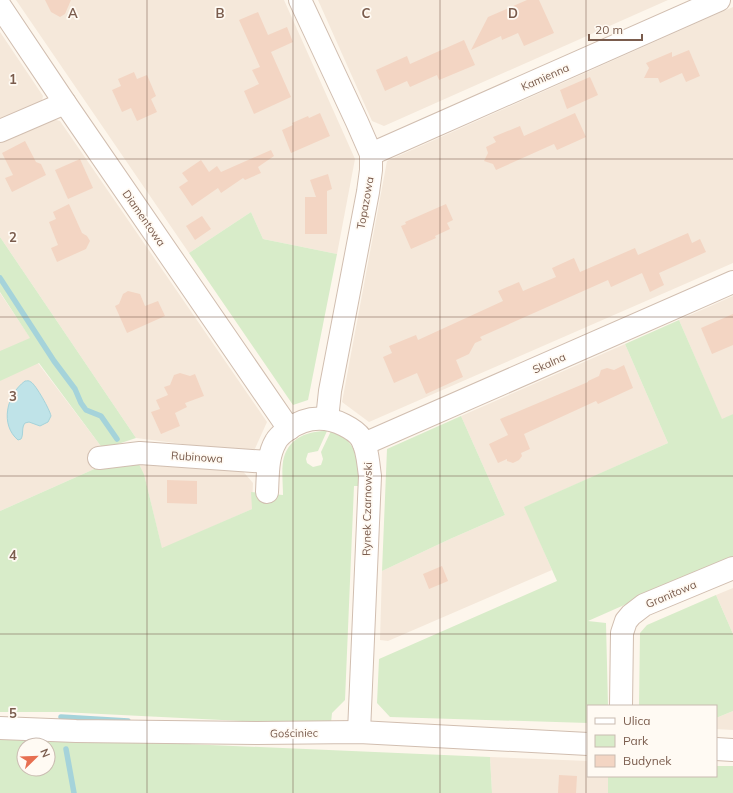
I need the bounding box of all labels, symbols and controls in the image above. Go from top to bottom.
text: A [68,5,78,21]
text: B [216,5,225,21]
text: C [362,5,371,21]
text: D [508,5,518,21]
scale bar [589,16,642,42]
text: 20 m [595,22,623,37]
street label: Kamienna [519,60,571,94]
text: 1 [9,71,17,87]
street label: Topazowa [353,176,377,230]
street label: Diamentowa [119,187,169,249]
text: 2 [9,229,17,245]
street label: Skalna [530,350,568,376]
text: 3 [9,388,17,404]
street label: Rubinowa [171,448,223,466]
street label: Rynek Czarnowski [359,462,375,556]
text: 4 [9,547,17,563]
street label: Granitowa [644,577,698,611]
text: 5 [9,705,17,721]
legend [587,705,717,777]
text: Ulica [623,713,651,728]
street label: Gościniec [270,726,319,740]
text: Park [623,733,649,748]
north arrow [16,737,56,777]
text: N [37,747,53,760]
text: Budynek [623,753,672,768]

